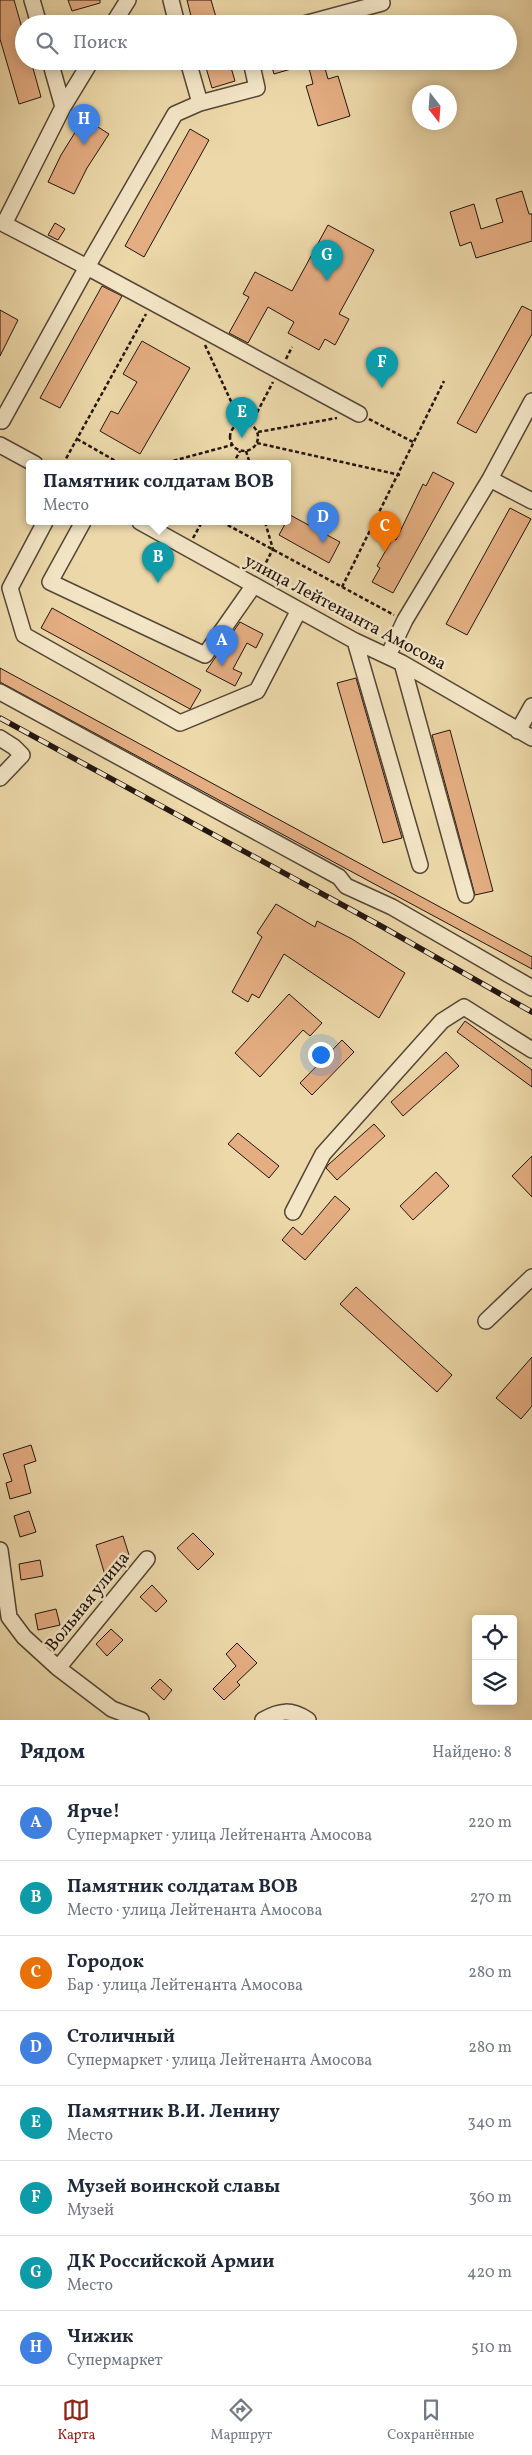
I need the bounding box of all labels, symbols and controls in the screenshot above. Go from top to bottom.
search box [15,15,517,70]
icon: search [33,29,61,57]
text: Поиск [73,30,127,56]
north arrow [412,85,457,130]
pin: H [68,104,100,145]
pin: G [311,240,343,281]
pin: F [366,347,398,388]
pin: E [226,397,258,438]
popup [26,460,291,525]
text: Памятник солдатам ВОВ [43,469,274,495]
text: Место [43,495,89,517]
pin: D [307,502,339,543]
pin: C [369,511,401,552]
pin: B [142,542,174,583]
street label: улица Лейтенанта Амосова [240,549,450,677]
pin: A [206,625,238,666]
your location [308,1042,334,1068]
street label: Вольная улица [40,1547,136,1657]
map controls [472,1615,517,1705]
button: locate [472,1615,517,1660]
button: layers [472,1660,517,1705]
text: Рядом [20,1738,85,1767]
text: Найдено: 8 [432,1742,512,1764]
text: Ярче! [67,1799,120,1825]
text: A [30,1812,42,1834]
text: 220 m [468,1812,512,1834]
text: Супермаркет · улица Лейтенанта Амосова [67,1825,372,1847]
text: Памятник солдатам ВОВ [67,1874,298,1900]
text: B [31,1887,41,1909]
text: 270 m [470,1887,512,1909]
text: Место · улица Лейтенанта Амосова [67,1900,322,1922]
text: Городок [67,1949,144,1975]
text: C [31,1962,41,1984]
text: 280 m [468,1962,512,1984]
text: Бар · улица Лейтенанта Амосова [67,1975,303,1997]
text: Столичный [67,2024,175,2050]
text: D [30,2037,42,2059]
text: 280 m [468,2037,512,2059]
text: Супермаркет · улица Лейтенанта Амосова [67,2050,372,2072]
text: Памятник В.И. Ленину [67,2099,280,2125]
text: E [31,2112,41,2134]
text: 340 m [468,2112,512,2134]
text: Место [67,2125,113,2147]
text: Музей воинской славы [67,2174,280,2200]
text: F [31,2187,41,2209]
text: 360 m [469,2187,512,2209]
text: Музей [67,2200,114,2222]
text: ДК Российской Армии [67,2249,274,2275]
text: G [30,2262,42,2284]
text: 420 m [467,2262,512,2284]
text: Место [67,2275,113,2297]
text: Чижик [67,2324,133,2350]
text: H [30,2337,42,2359]
text: 510 m [471,2337,512,2359]
text: Супермаркет [67,2350,163,2372]
tab: Карта [57,2396,95,2445]
tab: Маршрут [210,2396,272,2445]
tab: Сохранённые [387,2396,475,2445]

